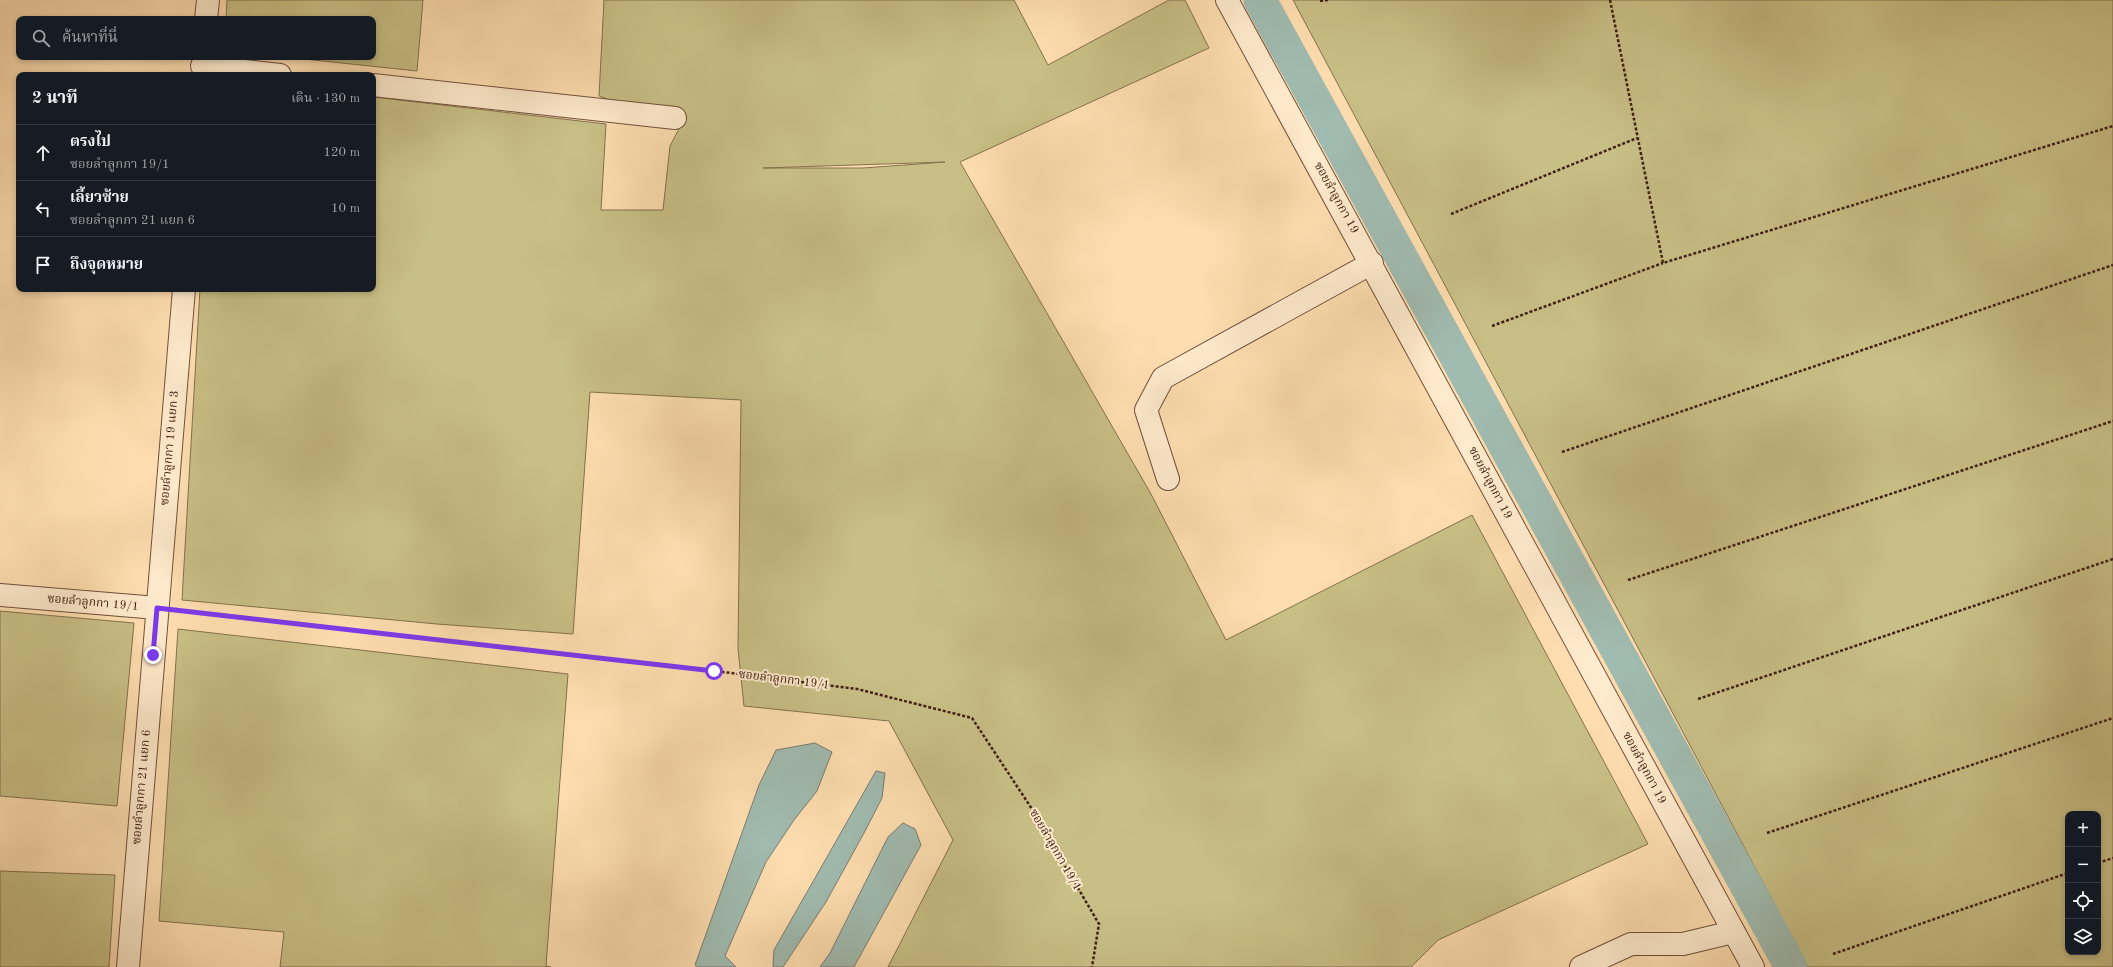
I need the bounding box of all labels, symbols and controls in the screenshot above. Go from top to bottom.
search box [16,16,376,60]
icon: search [30,27,52,49]
text: ค้นหาที่นี่ [62,31,118,46]
text: 2 นาที [32,90,78,107]
text: เดิน · 130 m [291,92,360,105]
text: ตรงไป [70,135,111,150]
icon: ahead [32,142,54,164]
text: 120 m [323,146,360,159]
text: ซอยลำลูกกา 19/1 [70,158,170,171]
street label: ซอยลำลูกกา 19 [1311,159,1362,236]
text: เลี้ยวซ้าย [70,191,129,206]
icon: left [32,198,54,220]
text: 10 m [331,202,360,215]
text: ซอยลำลูกกา 21 แยก 6 [70,214,195,227]
icon: arrive [32,254,54,276]
text: ถึงจุดหมาย [70,258,143,273]
street label: ซอยลำลูกกา 19 แยก 3 [157,390,182,506]
street label: ซอยลำลูกกา 19 [1465,444,1516,521]
street label: ซอยลำลูกกา 19/1 [47,591,139,614]
route end [144,646,162,664]
route start [705,662,723,680]
street label: ซอยลำลูกกา 19/1 [738,666,831,693]
street label: ซอยลำลูกกา 21 แยก 6 [129,729,154,845]
street label: ซอยลำลูกกา 19 [1619,729,1670,806]
street label: ซอยลำลูกกา 19/1 [1026,806,1085,893]
map controls [2065,811,2101,955]
button: + [2065,811,2101,847]
button: − [2065,847,2101,883]
button: locate [2065,883,2101,919]
button: layers [2065,919,2101,955]

